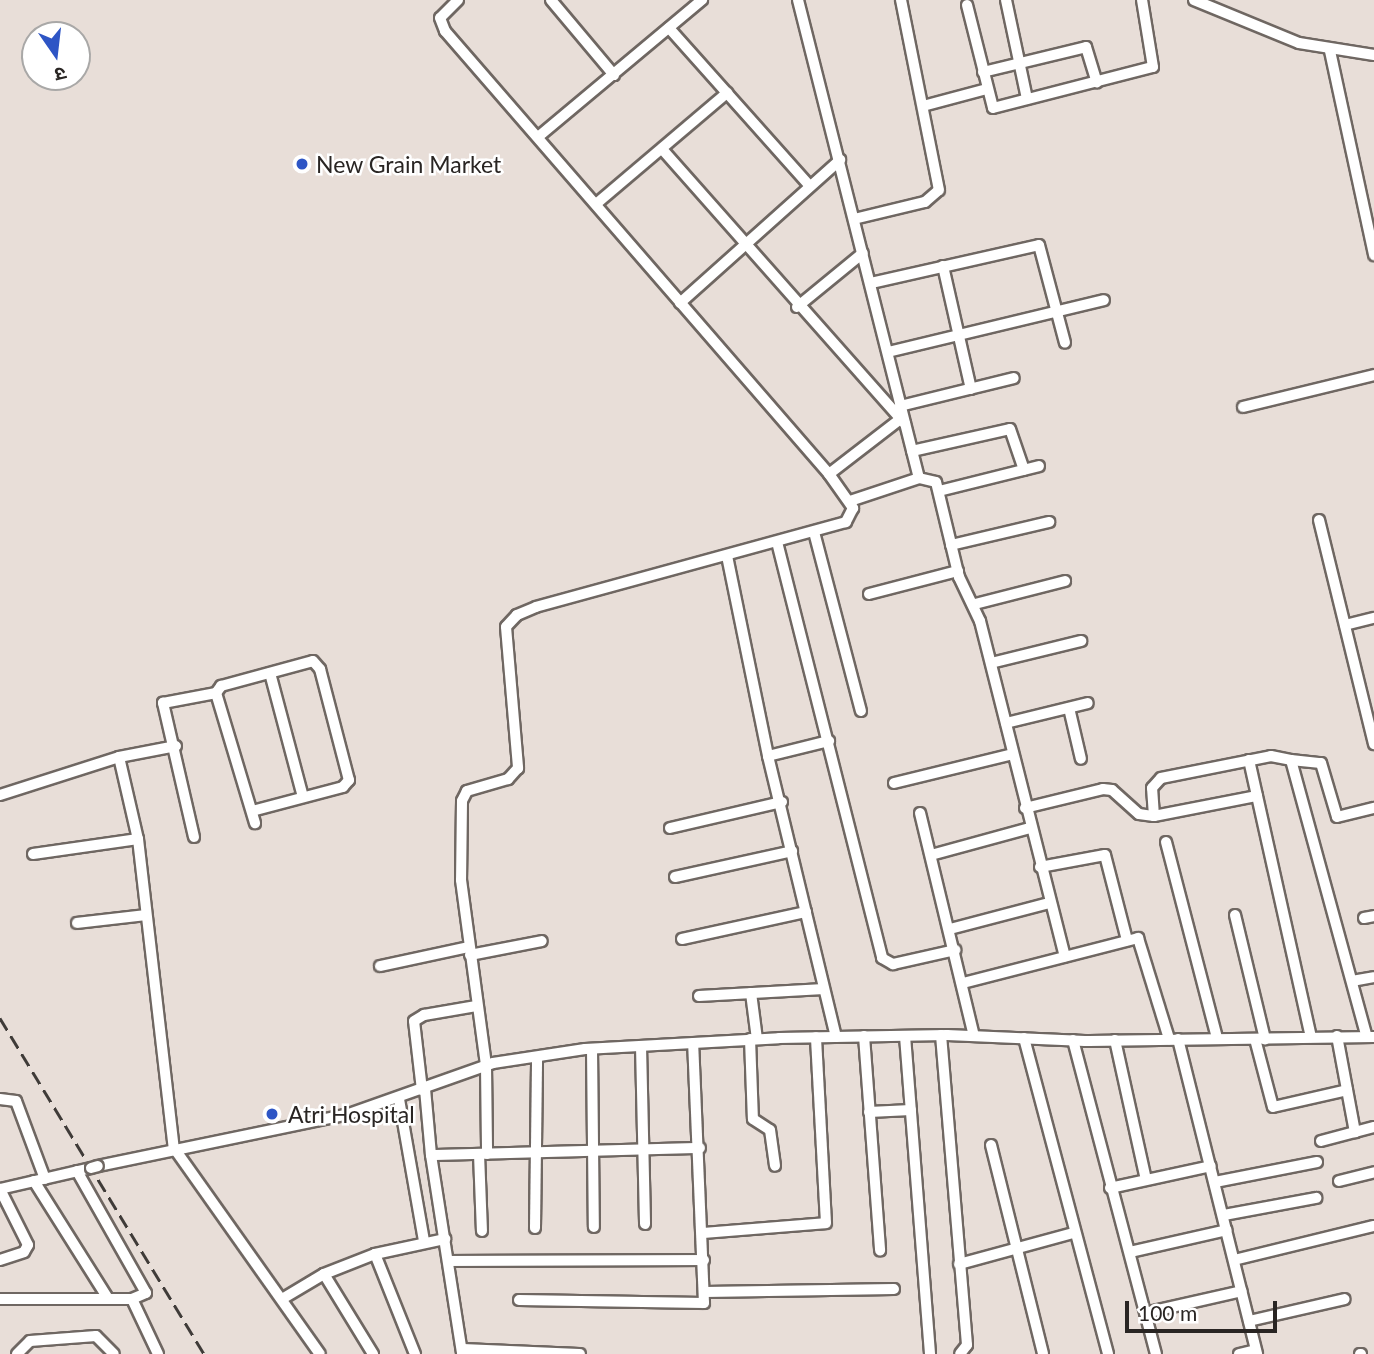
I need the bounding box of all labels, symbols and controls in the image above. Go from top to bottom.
north arrow [21,21,91,91]
text: उ [53,62,69,87]
place label: New Grain Market [316,150,502,178]
marker: New Grain Market [294,156,310,172]
place label: Atri Hospital [288,1100,415,1128]
marker: Atri Hospital [262,1104,282,1124]
scale bar [1129,1288,1281,1332]
text: 100 m [1138,1300,1197,1325]

